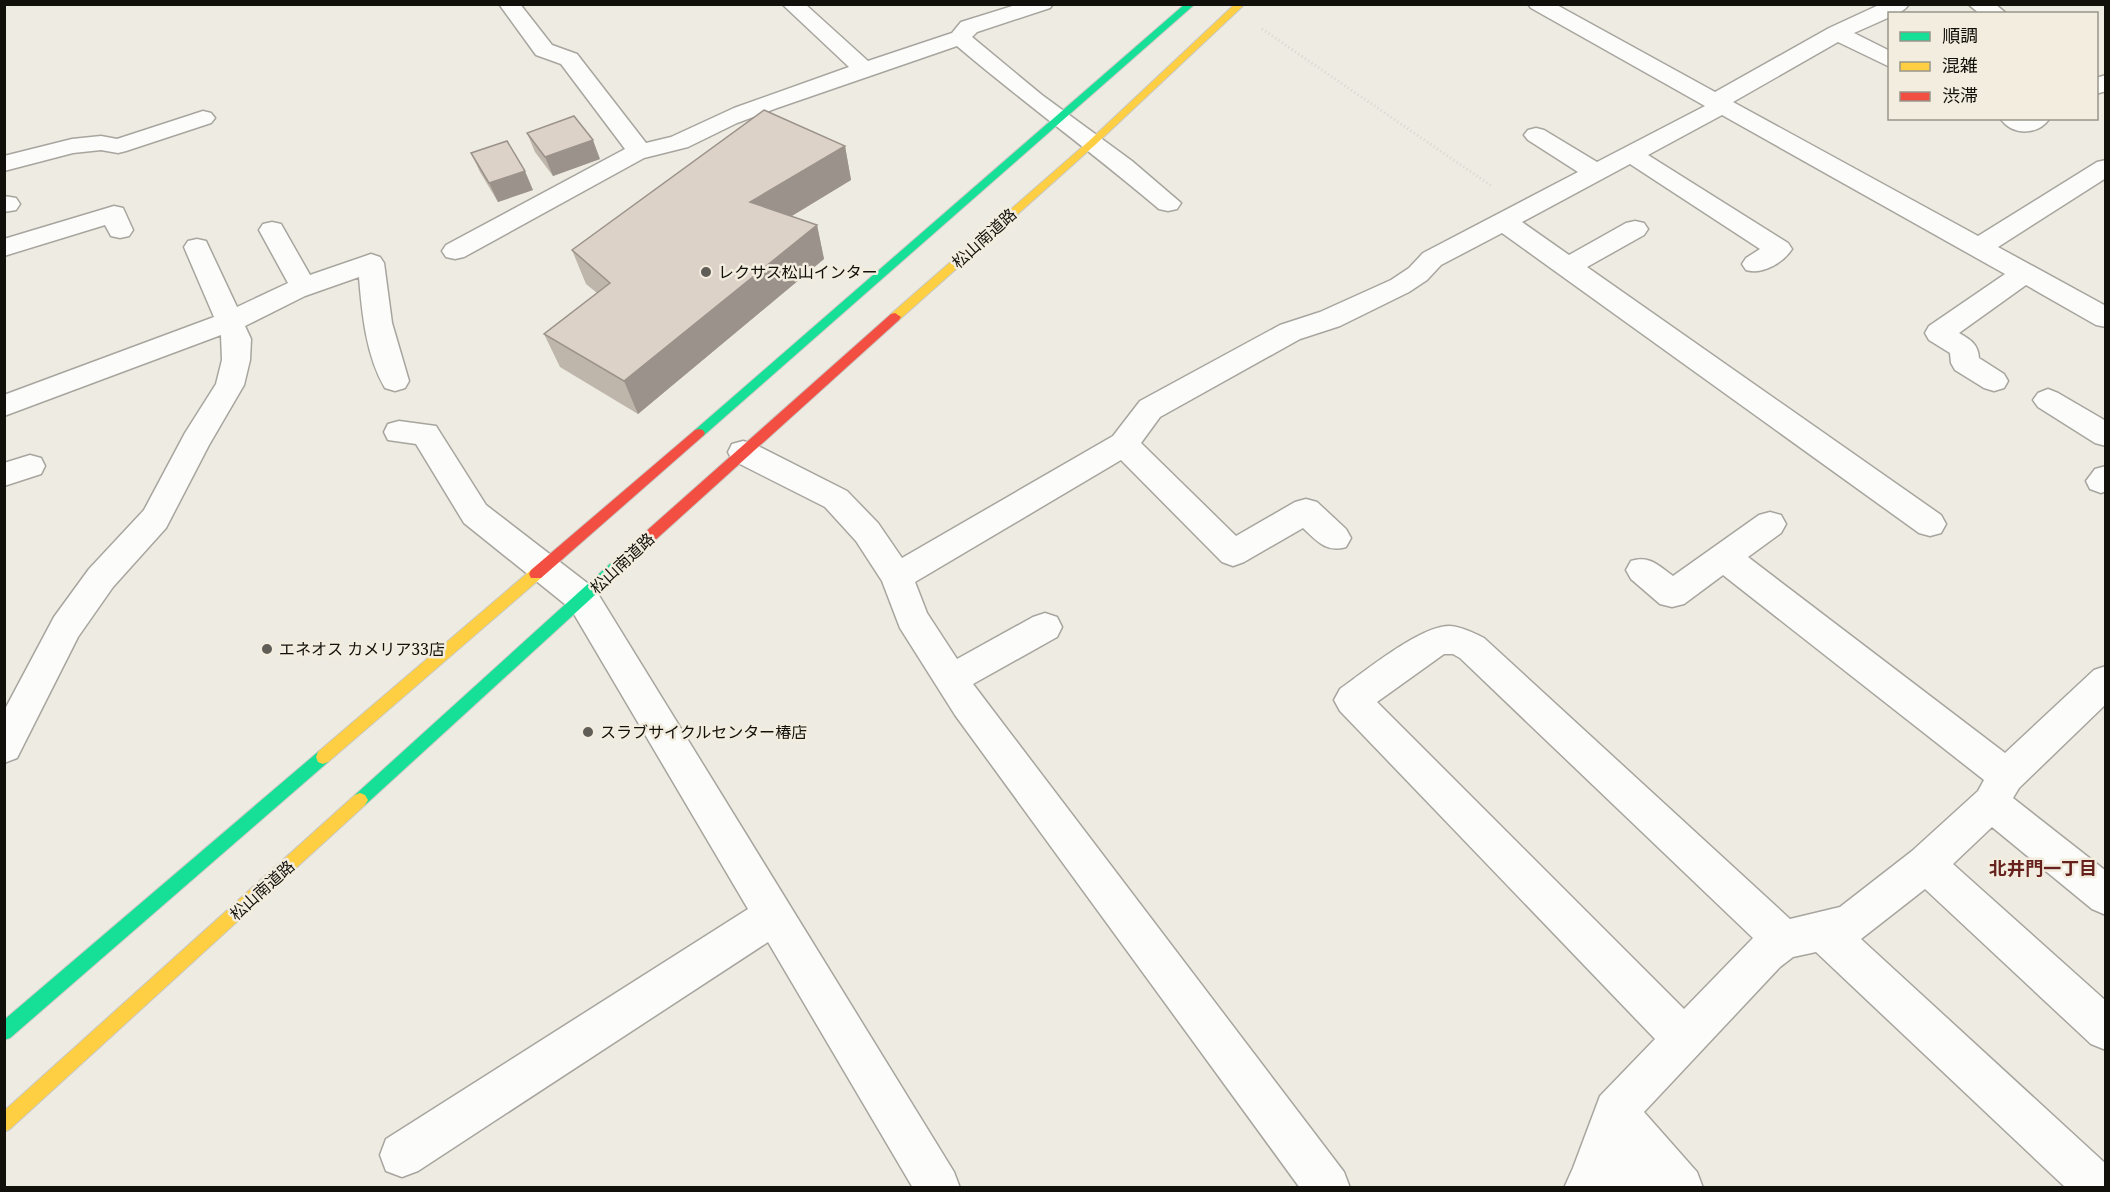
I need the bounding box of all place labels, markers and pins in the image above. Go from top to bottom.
place label: レクサス松山インター [718,261,878,283]
marker: レクサス松山インター [699,265,713,279]
place label: エネオス カメリア33店 [279,638,445,660]
marker: エネオス カメリア33店 [260,642,274,656]
place label: スラブサイクルセンター椿店 [600,721,807,743]
marker: スラブサイクルセンター椿店 [581,725,595,739]

